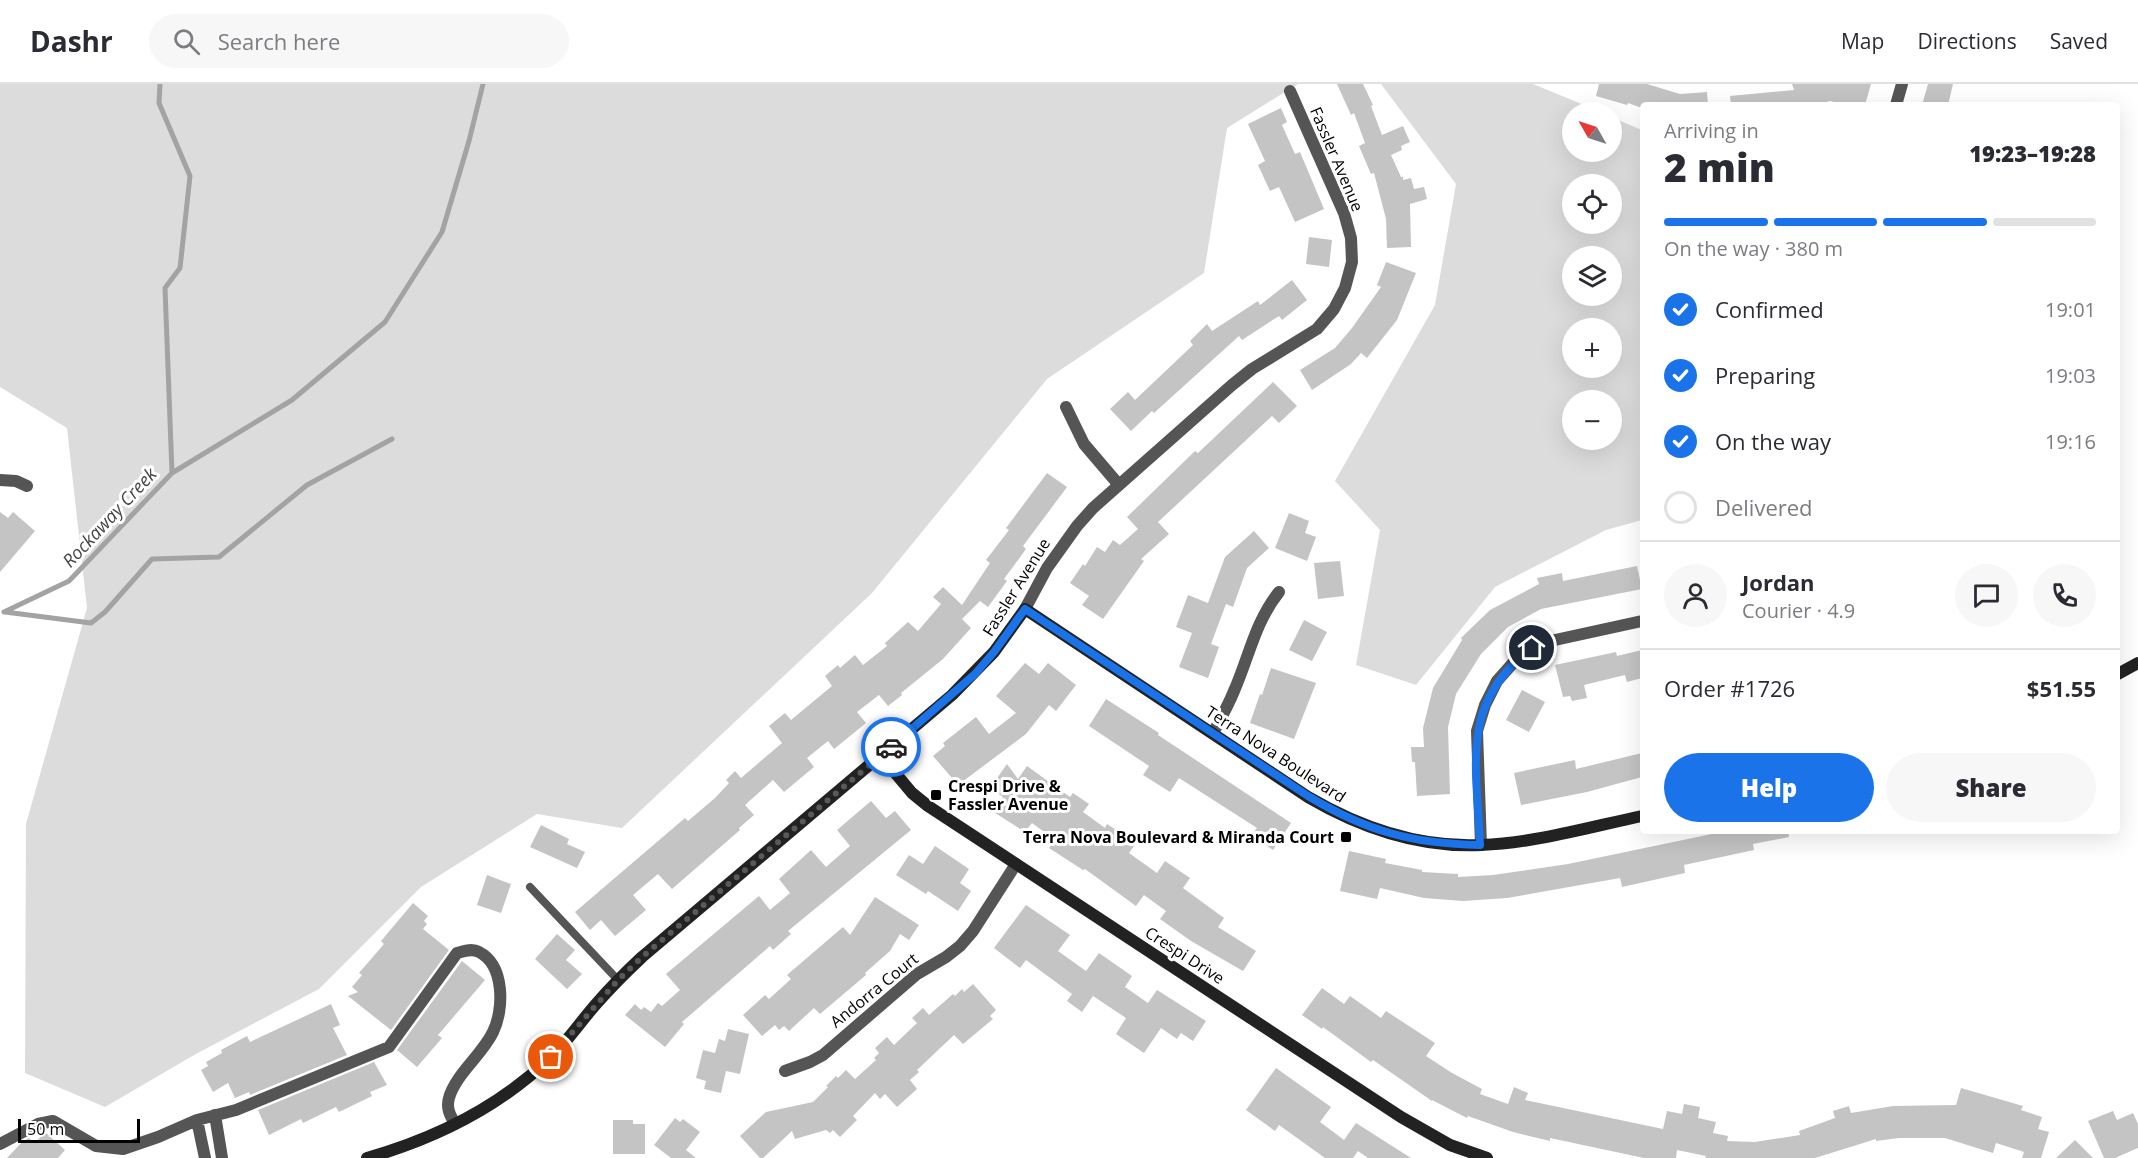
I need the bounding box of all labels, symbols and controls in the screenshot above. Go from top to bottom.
search box [149,14,569,68]
text: Dashr [30,22,113,60]
icon: search [170,25,203,58]
text: Search here [218,26,340,56]
text: Map [1841,27,1884,55]
text: Directions [1917,27,2017,55]
text: Saved [2050,27,2108,55]
north arrow [1562,102,1622,162]
map controls [1562,102,1622,450]
street label: Fassler Avenue [1305,103,1369,215]
text: Arriving in [1664,117,1759,144]
text: 19:23–19:28 [1969,138,2096,168]
text: 2 min [1664,140,1775,193]
button: locate [1562,174,1622,234]
text: On the way · 380 m [1664,235,1843,262]
button: layers [1562,246,1622,306]
icon: check [1664,293,1697,326]
text: Confirmed [1715,294,1824,324]
text: 19:01 [2045,296,2096,323]
button: + [1562,318,1622,378]
icon: check [1664,359,1697,392]
text: Preparing [1715,360,1815,390]
text: 19:03 [2045,362,2096,389]
button: − [1562,390,1622,450]
icon: check [1664,425,1697,458]
text: On the way [1715,426,1831,456]
text: 19:16 [2045,428,2096,455]
water label: Rockaway Creek [57,461,162,572]
text: Delivered [1715,492,1813,522]
street label: Fassler Avenue [977,534,1055,640]
button: person [1664,564,1727,627]
button: chat [1955,564,2018,627]
button: phone [2033,564,2096,627]
text: Jordan [1742,567,1815,597]
text: Courier · 4.9 [1742,597,1855,624]
pin [1506,622,1557,673]
icon: home [1515,631,1548,664]
text: Order #1726 [1664,673,1795,703]
text: $51.55 [2027,673,2096,703]
street label: Terra Nova Boulevard [1202,700,1350,808]
courier [861,717,921,777]
icon: car [875,731,908,764]
button: Help [1664,753,1874,822]
button: Share [1886,753,2096,822]
place label: Crespi Drive & Fassler Avenue [948,775,1068,815]
marker: Crespi Drive & Fassler Avenue [929,788,943,802]
place label: Terra Nova Boulevard & Miranda Court [1023,826,1334,848]
marker: Terra Nova Boulevard & Miranda Court [1339,830,1353,844]
street label: Crespi Drive [1141,921,1229,989]
street label: Andorra Court [825,948,923,1032]
pin [525,1031,576,1082]
icon: bag [534,1040,567,1073]
scale bar [18,1116,140,1144]
text: 50 m [27,1118,64,1140]

